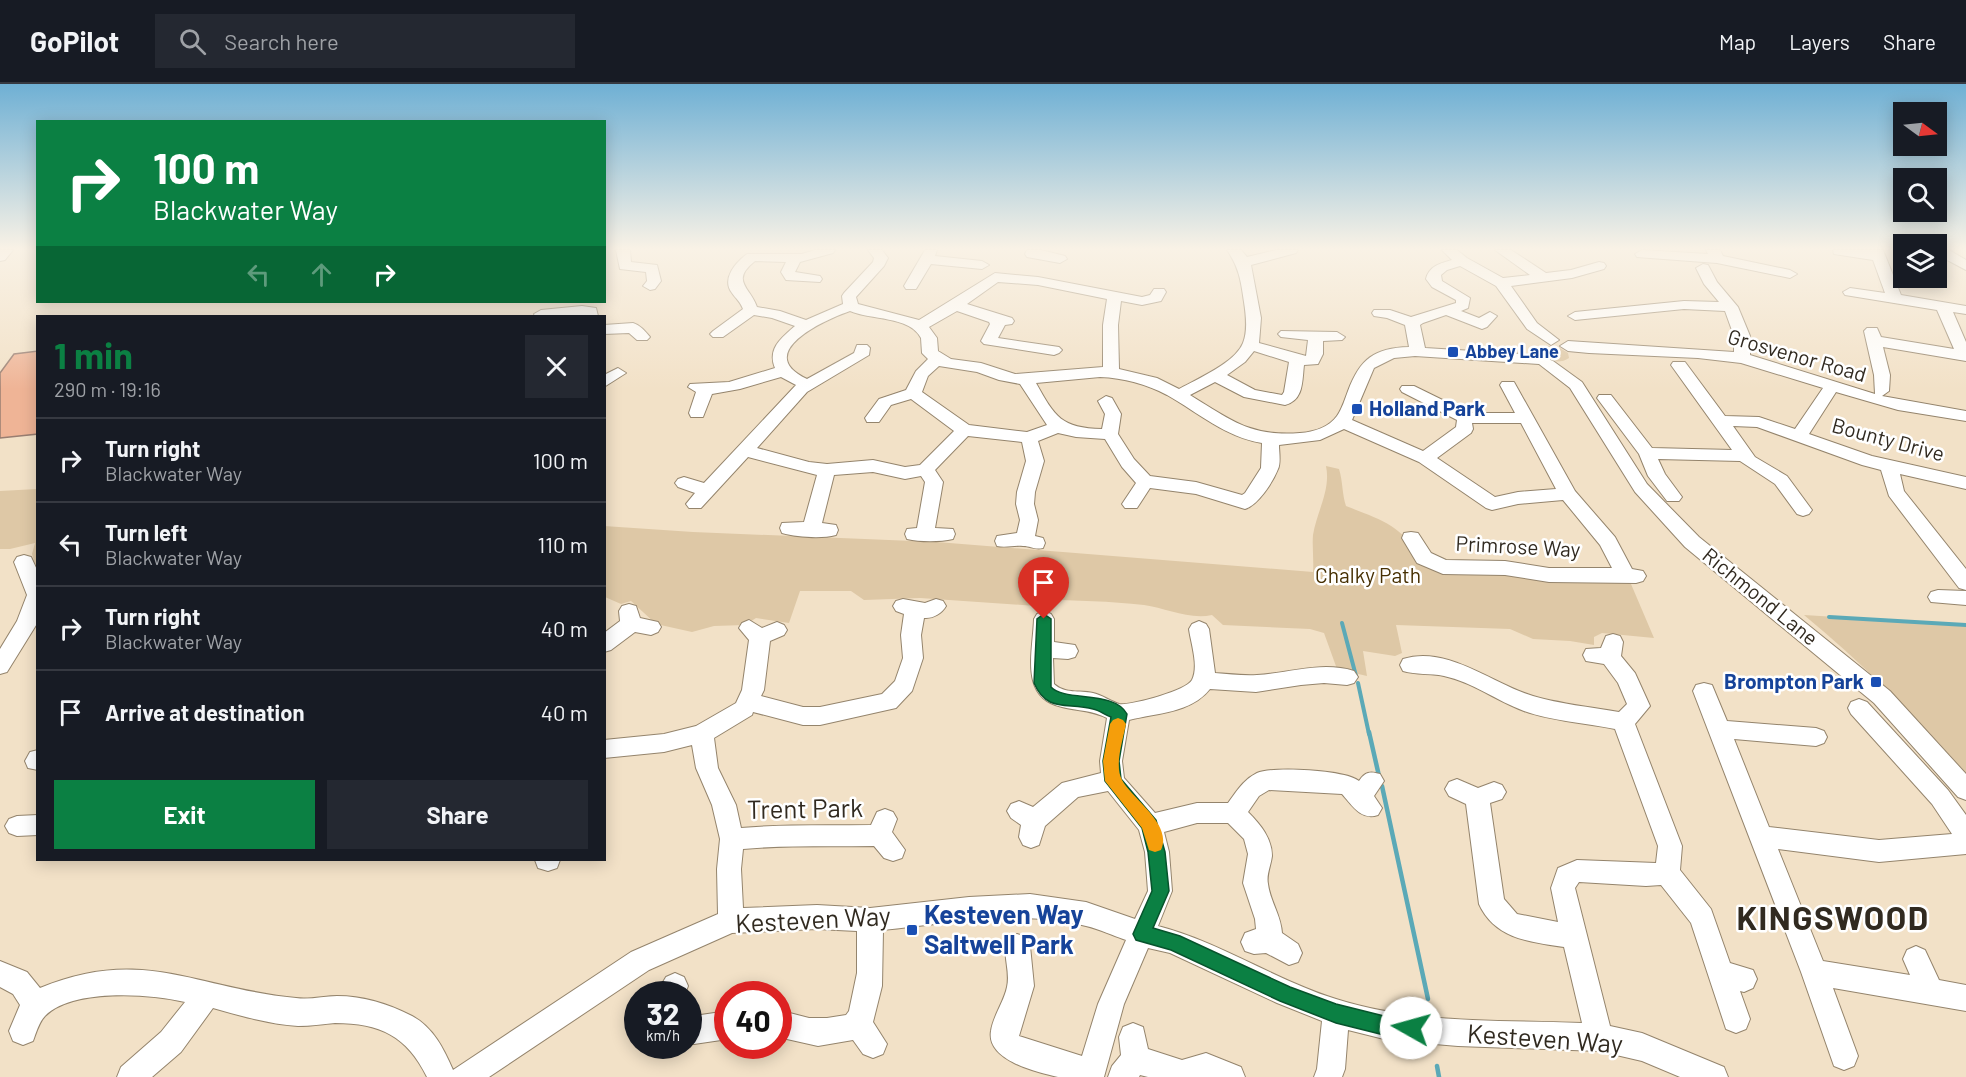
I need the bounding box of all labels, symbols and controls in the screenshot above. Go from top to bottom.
search box [155,14,575,68]
text: GoPilot [30,24,119,58]
icon: search [176,25,209,58]
text: Search here [224,28,339,54]
text: Map [1719,29,1756,54]
text: Layers [1789,29,1850,54]
text: Share [1883,29,1936,54]
north arrow [1893,102,1947,156]
map controls [1893,102,1947,288]
text: 100 m [153,142,259,192]
icon: right [54,144,132,222]
button: search [1893,168,1947,222]
text: Blackwater Way [153,193,338,225]
button: layers [1893,234,1947,288]
icon: left [242,258,275,291]
icon: ahead [305,258,338,291]
icon: right [368,258,401,291]
street label: Grosvenor Road [1725,323,1870,386]
text: 1 min [54,333,133,376]
button: close [525,335,588,398]
place label: Abbey Lane [1465,340,1559,362]
marker: Abbey Lane [1446,345,1460,359]
text: 290 m · 19:16 [54,377,161,401]
place label: Holland Park [1369,395,1485,420]
marker: Holland Park [1350,402,1364,416]
street label: Bounty Drive [1829,412,1947,466]
text: Turn right [105,435,200,461]
icon: right [54,444,87,477]
text: 100 m [533,447,588,473]
text: Blackwater Way [105,461,242,485]
text: Turn left [105,519,188,545]
icon: left [54,528,87,561]
street label: Primrose Way [1455,530,1581,561]
text: 110 m [538,531,588,557]
street label: Richmond Lane [1698,542,1824,650]
text: Blackwater Way [105,545,242,569]
pin [1018,557,1069,619]
park label: Chalky Path [1315,562,1421,587]
icon: arrive [1027,566,1060,599]
text: Turn right [105,603,200,629]
icon: right [54,612,87,645]
text: 40 m [541,615,588,641]
text: Blackwater Way [105,629,242,653]
place label: Brompton Park [1724,668,1864,693]
marker: Brompton Park [1869,675,1883,689]
icon: arrive [54,696,87,729]
text: Arrive at destination [105,699,304,725]
text: 40 m [541,699,588,725]
button: Exit [54,780,315,849]
button: Share [327,780,588,849]
street label: Trent Park [747,791,863,824]
district label: KINGSWOOD [1736,897,1930,937]
place label: Kesteven Way Saltwell Park [924,898,1084,959]
street label: Kesteven Way [734,899,892,938]
marker: Kesteven Way Saltwell Park [905,923,919,937]
speed limit sign: 40 [714,981,792,1059]
text: 32 [647,995,680,1031]
position arrow [1379,996,1443,1060]
street label: Kesteven Way [1466,1017,1624,1058]
text: km/h [646,1026,680,1044]

